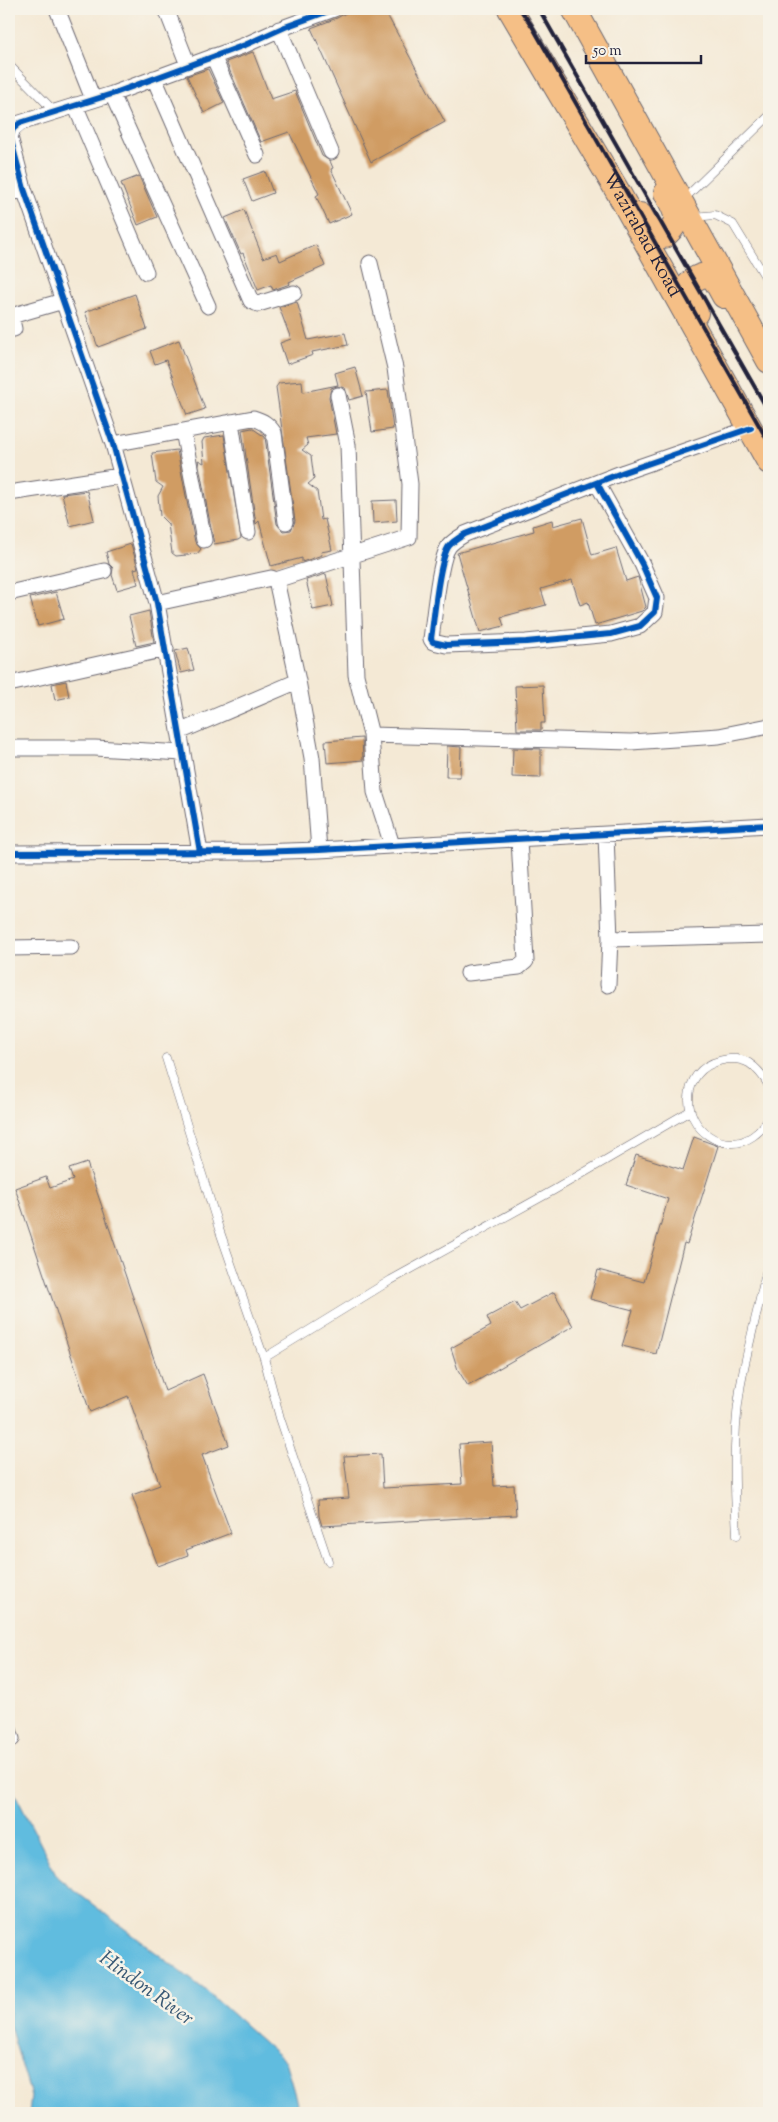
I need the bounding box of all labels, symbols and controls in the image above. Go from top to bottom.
scale bar [586,32,700,64]
text: 50 m [592,41,622,62]
street label: Wazirabad Road [594,166,689,303]
water label: Hindon River [92,1944,200,2034]

